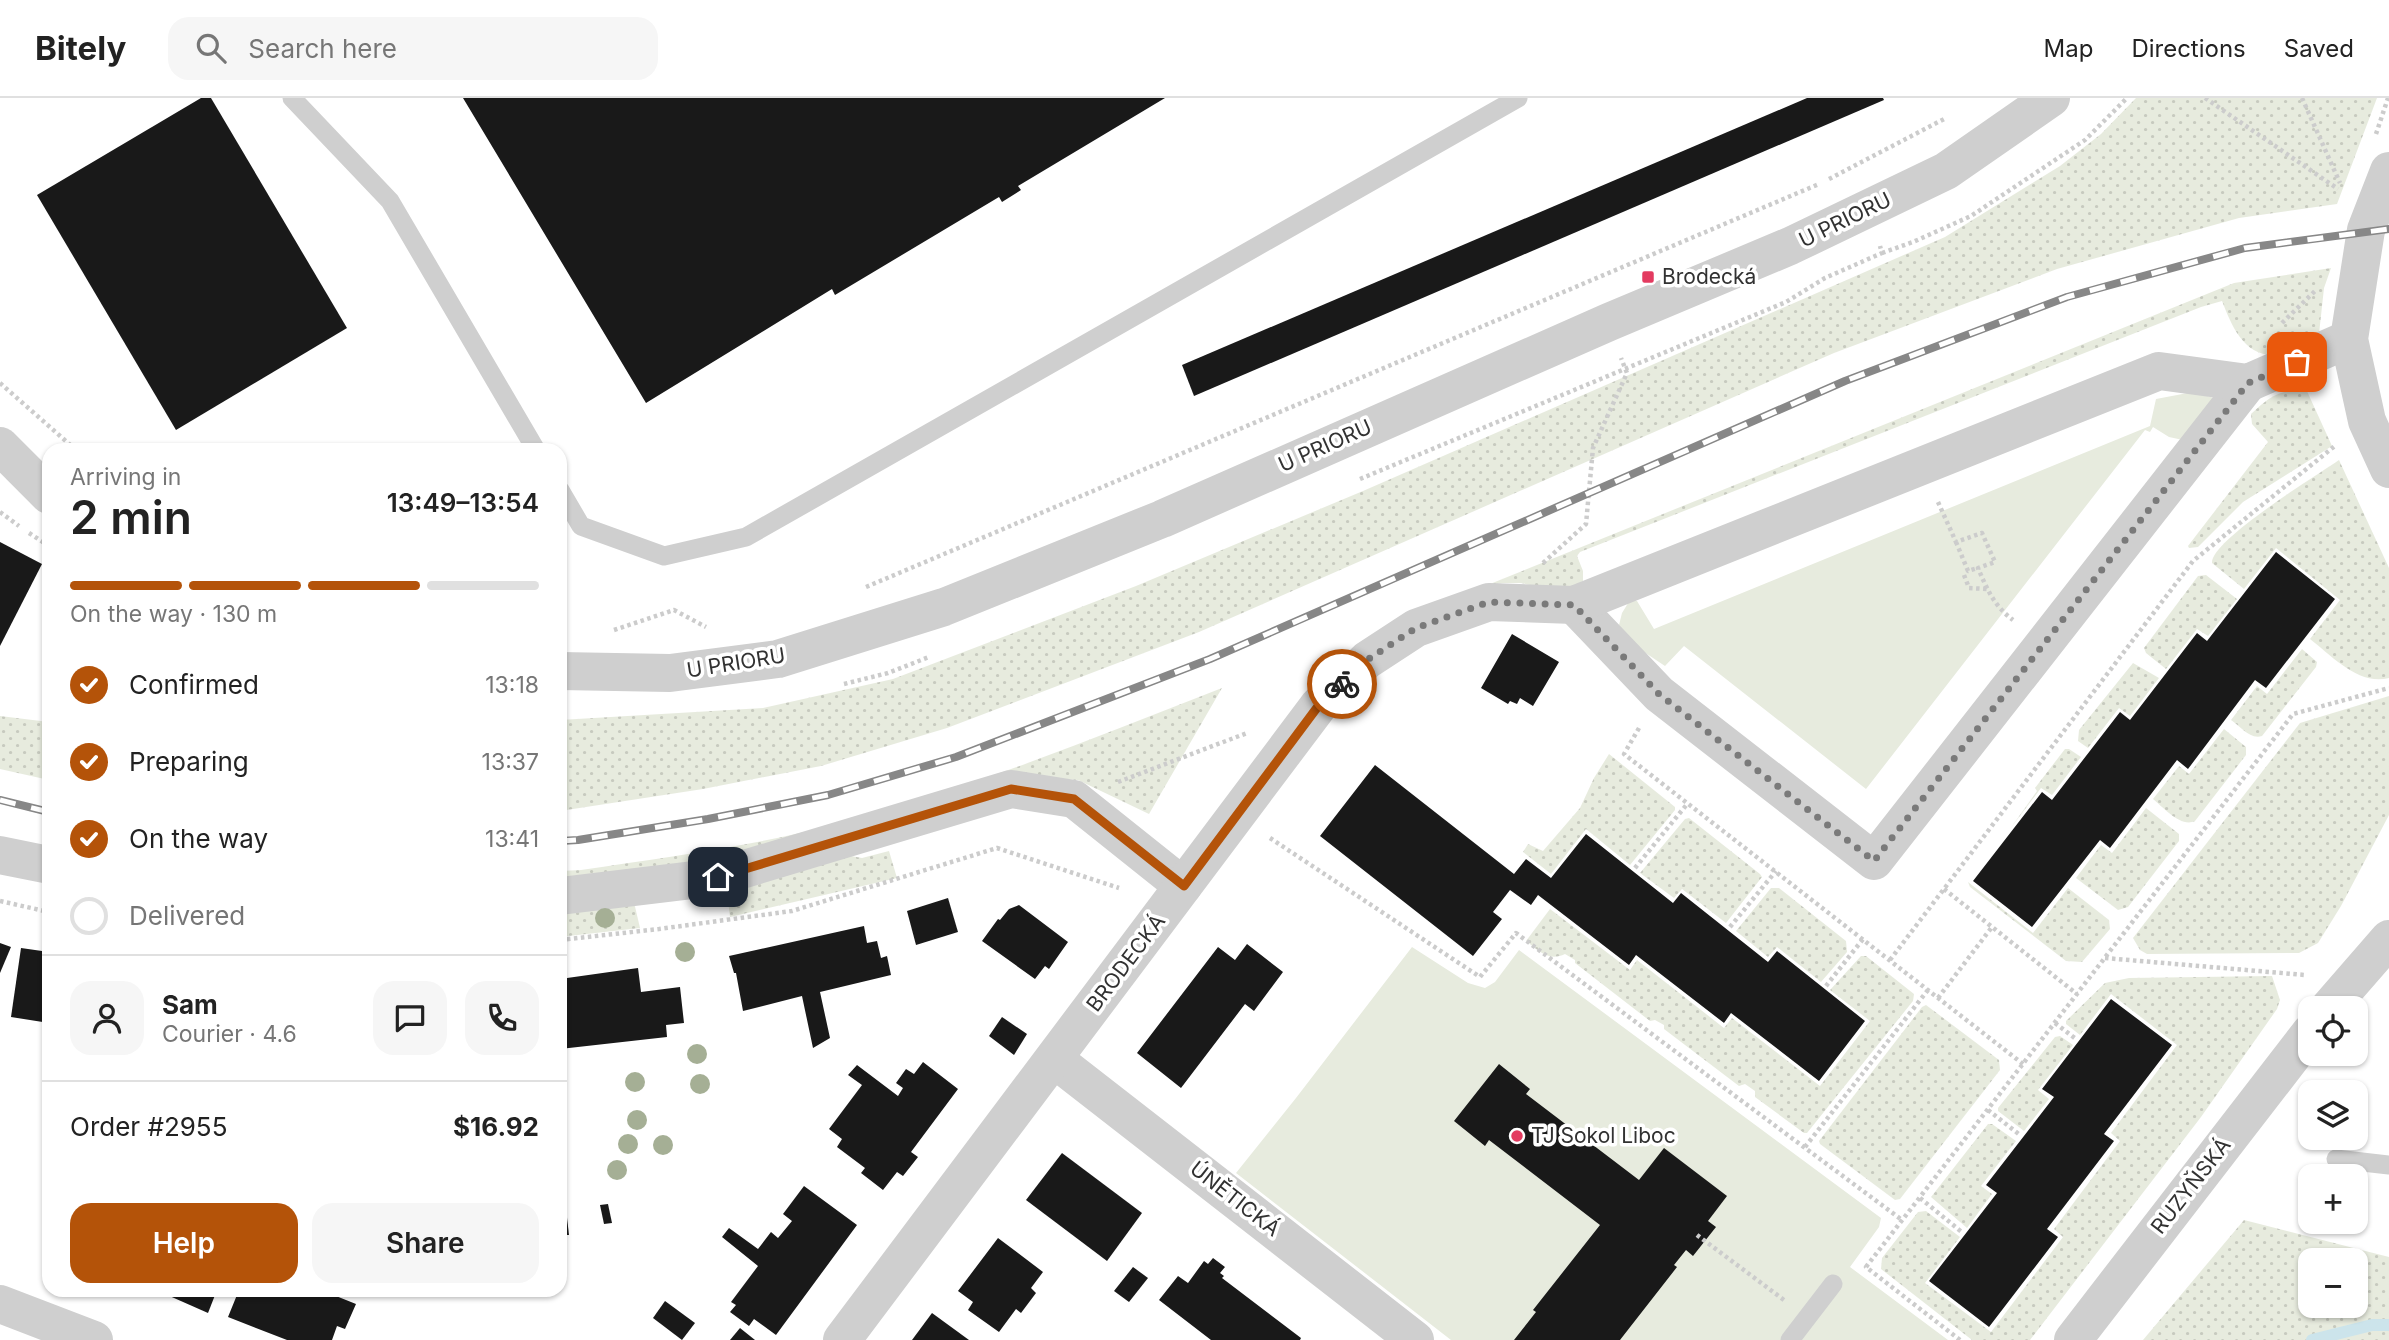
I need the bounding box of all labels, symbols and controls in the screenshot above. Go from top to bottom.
search box [168,17,658,80]
text: Bitely [35,28,126,68]
icon: search [192,29,230,67]
text: Search here [248,33,397,64]
text: Map [2044,34,2093,63]
text: Directions [2131,34,2246,63]
text: Saved [2284,34,2354,63]
street label: U PRIORU [1795,187,1895,253]
place label: Brodecká [1662,264,1756,289]
marker: Brodecká [1640,269,1656,285]
pin [2267,332,2327,392]
icon: bag [2278,343,2316,381]
street label: U PRIORU [1274,414,1375,477]
text: Arriving in [70,463,181,491]
text: 13:49–13:54 [387,487,539,518]
text: 2 min [70,489,192,545]
text: On the way · 130 m [70,600,277,628]
street label: U PRIORU [685,642,787,683]
courier [1307,649,1377,719]
icon: bike [1323,665,1361,703]
icon: check [70,666,108,704]
text: Confirmed [129,669,259,700]
text: 13:18 [485,671,539,699]
icon: check [70,743,108,781]
text: Preparing [129,746,249,777]
text: 13:37 [482,748,539,776]
icon: check [70,820,108,858]
text: On the way [129,823,268,854]
text: 13:41 [485,825,539,853]
pin [688,847,748,907]
icon: home [699,858,737,896]
text: Delivered [129,900,245,931]
street label: BRODECKÁ [1080,909,1170,1016]
button: person [70,981,144,1055]
button: chat [373,981,447,1055]
button: phone [465,981,539,1055]
text: Sam [162,989,218,1020]
map controls [2298,996,2368,1318]
button: locate [2298,996,2368,1066]
text: Courier · 4.6 [162,1020,297,1048]
button: layers [2298,1080,2368,1150]
text: Order #2955 [70,1111,227,1142]
text: $16.92 [453,1111,539,1142]
place label: TJ Sokol Liboc [1531,1123,1676,1148]
marker: TJ Sokol Liboc [1509,1128,1525,1144]
street label: RUZYŇSKÁ [2145,1132,2236,1239]
street label: ÚNĚTICKÁ [1185,1155,1286,1241]
button: + [2298,1164,2368,1234]
button: Help [70,1203,298,1283]
button: Share [312,1203,539,1283]
button: − [2298,1248,2368,1318]

